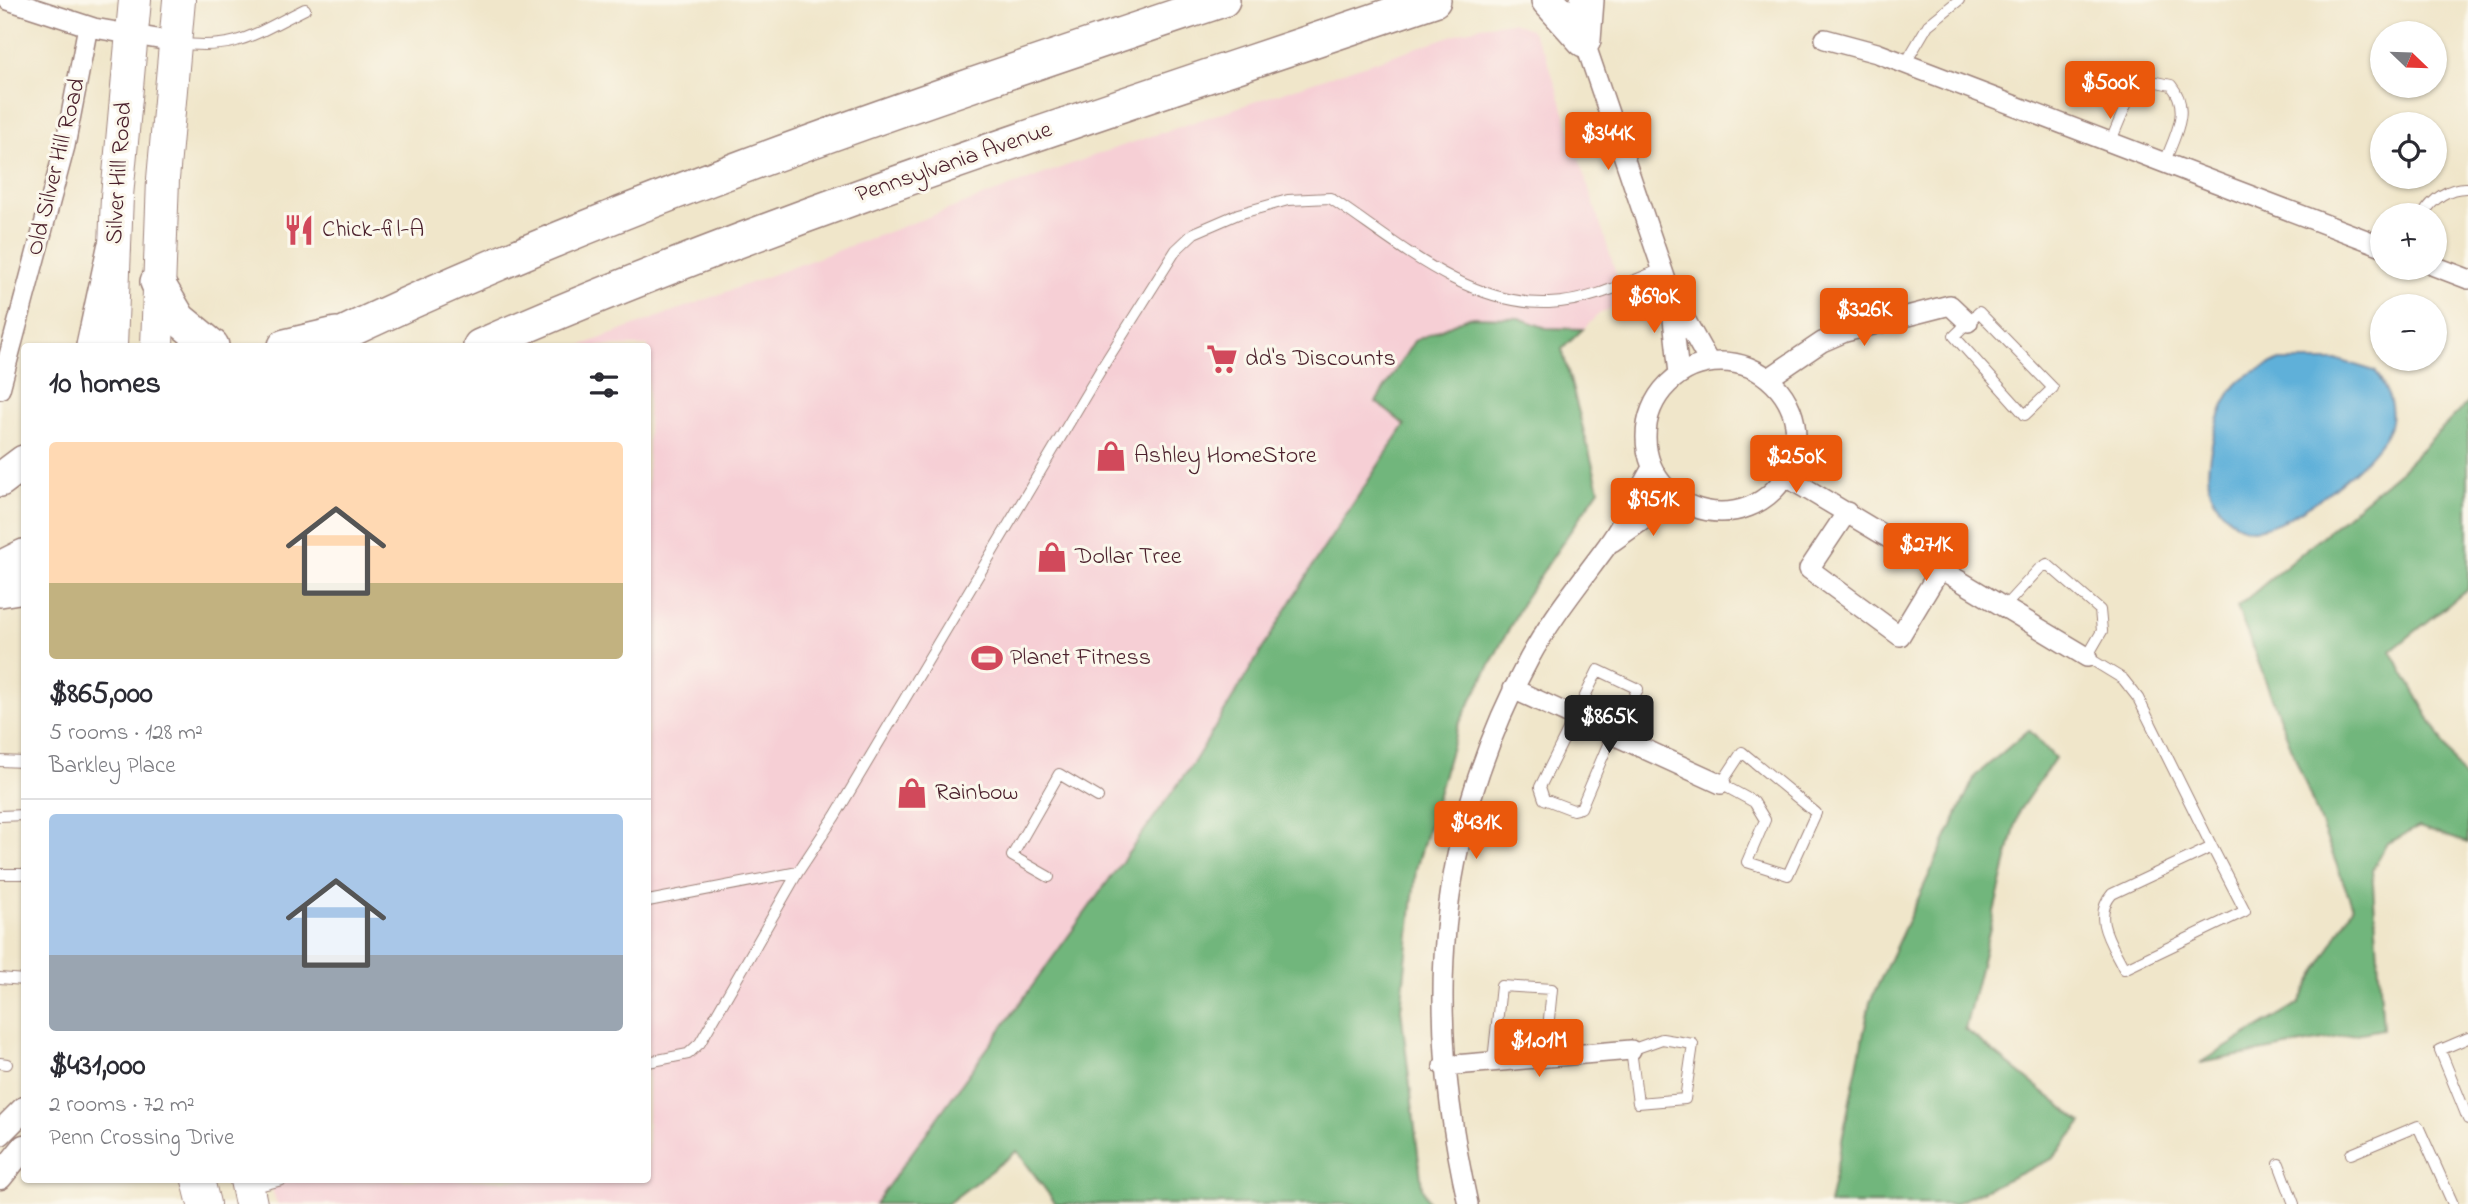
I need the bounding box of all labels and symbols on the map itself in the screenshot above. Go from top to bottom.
north arrow [2370,21,2446,98]
pin: $500K [2061,61,2159,121]
street label: Old Silver Hill Road [18,74,96,259]
street label: Silver Hill Road [98,100,142,245]
street label: Pennsylvania Avenue [851,113,1057,214]
pin: $344K [1559,113,1657,172]
restaurant icon: Chick-fil-A [282,213,316,247]
place label: Chick-fil-A [322,213,424,248]
pin: $690K [1605,276,1703,335]
pin: $326K [1815,288,1913,348]
supermarket icon: dd's Discounts [1205,342,1239,376]
place label: dd's Discounts [1245,342,1396,377]
pin: $250K [1747,435,1845,495]
shop icon: Ashley HomeStore [1094,439,1128,473]
place label: Ashley HomeStore [1134,439,1317,475]
pin: $951K [1604,478,1702,538]
pin: $271K [1877,524,1975,583]
shop icon: Dollar Tree [1035,540,1069,574]
place label: Dollar Tree [1074,540,1182,575]
sports icon: Planet Fitness [970,641,1004,675]
place label: Planet Fitness [1010,641,1151,676]
pin: $865K [1560,696,1658,755]
shop icon: Rainbow [895,776,929,810]
place label: Rainbow [935,776,1018,811]
pin: $431K [1427,802,1525,861]
pin: $1.01M [1482,1020,1596,1079]

